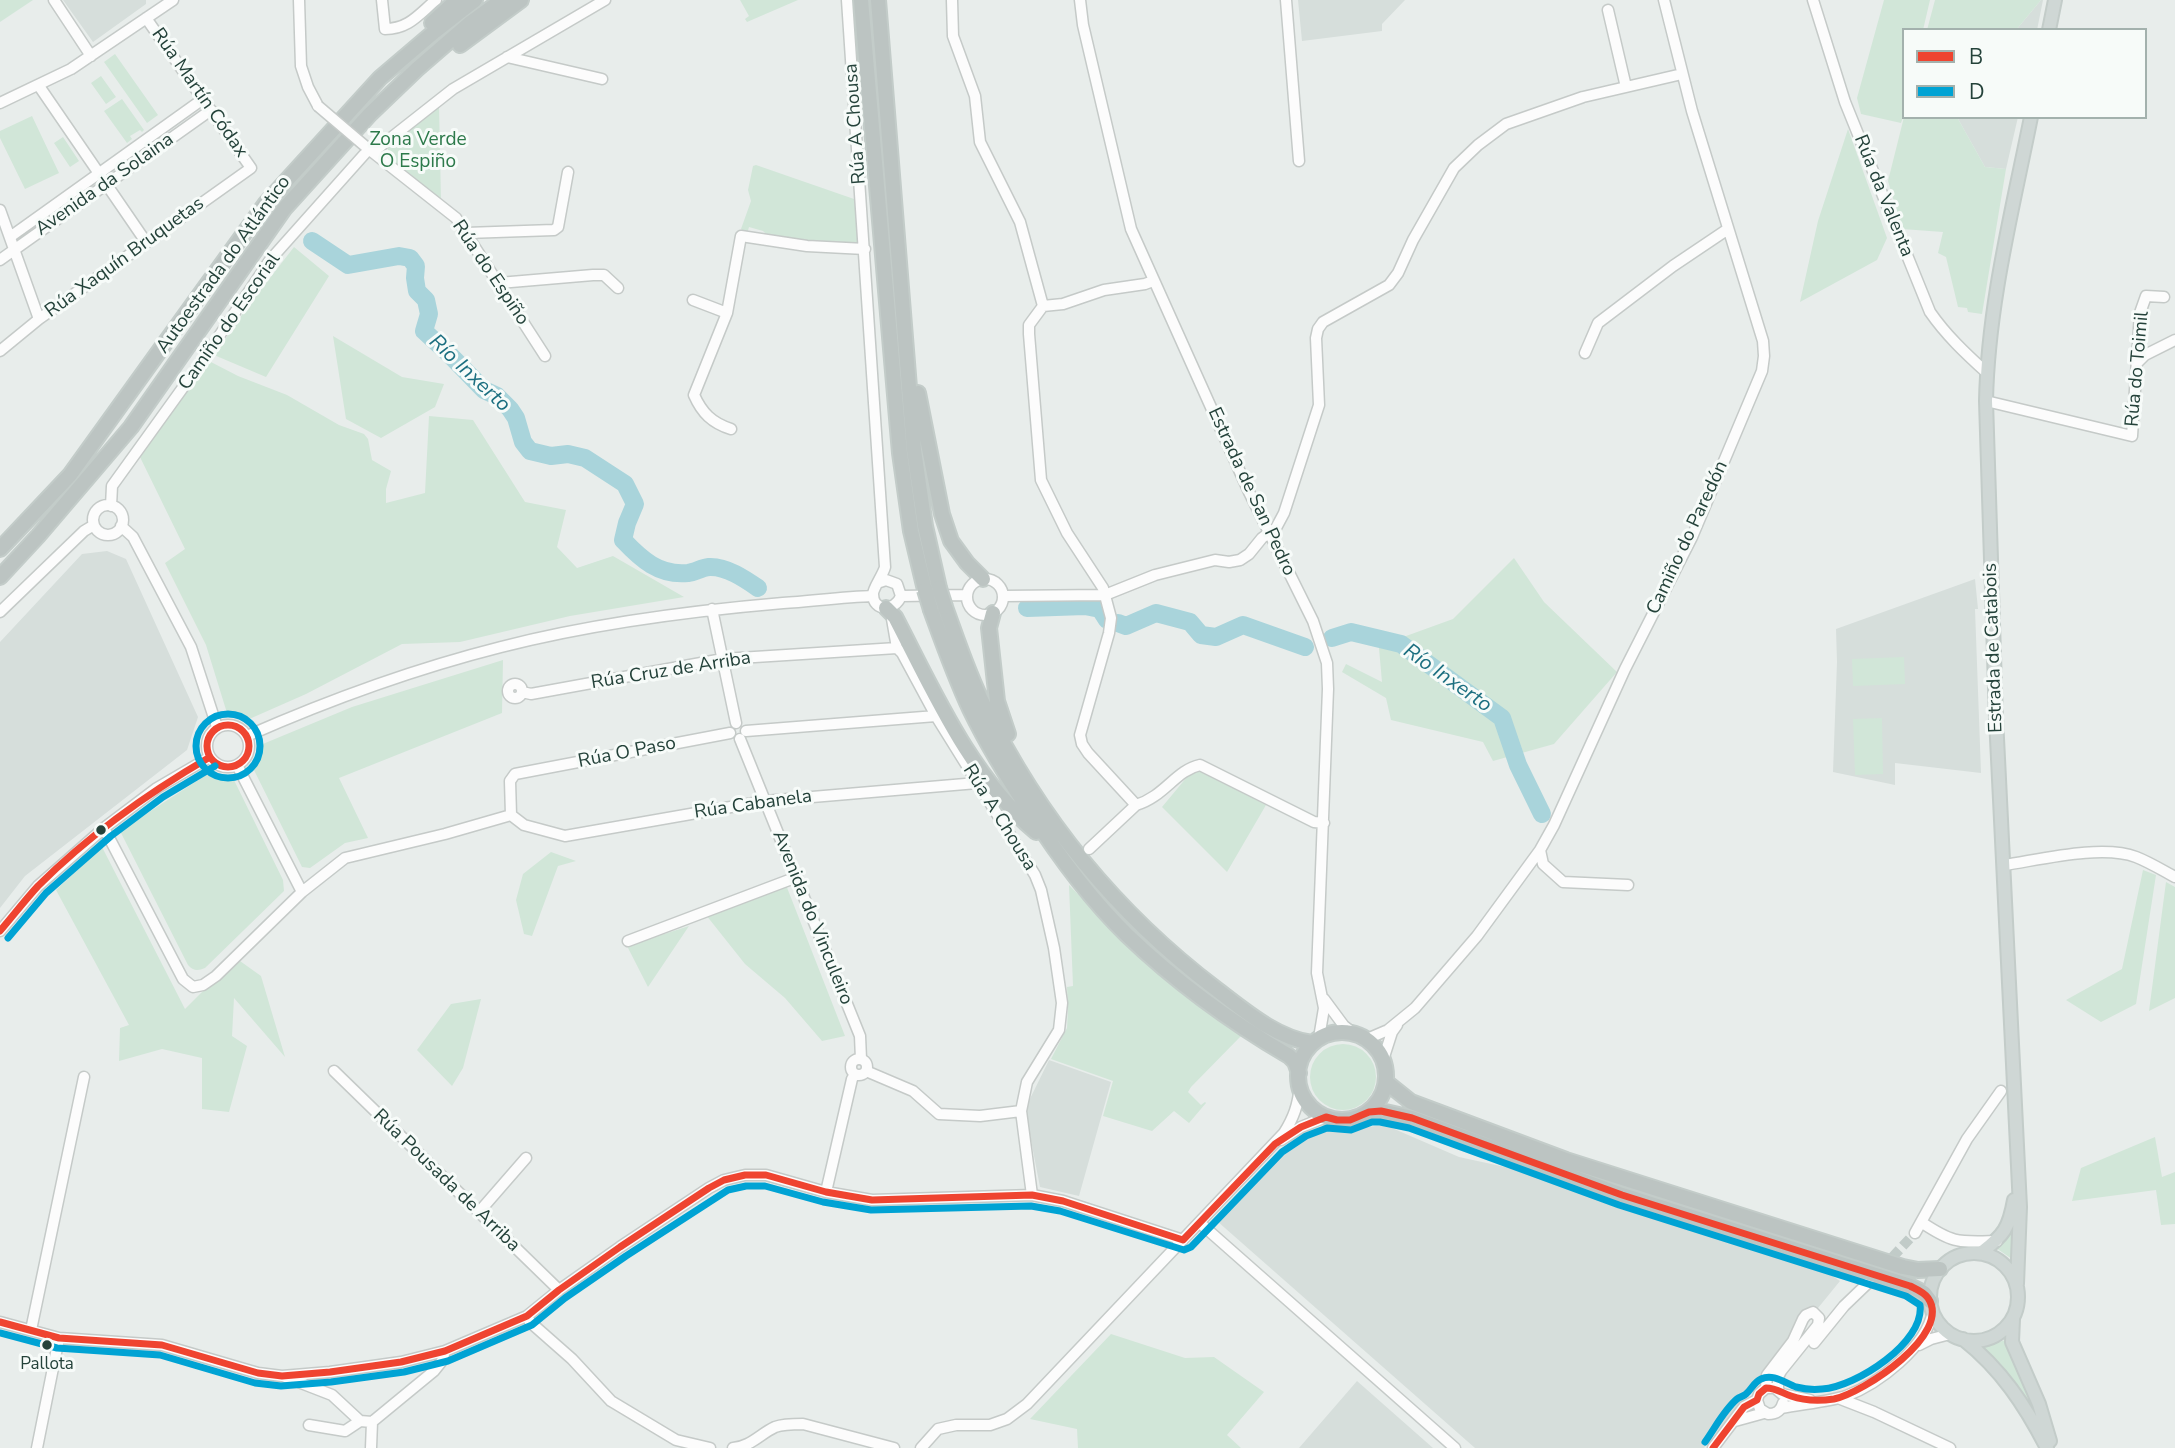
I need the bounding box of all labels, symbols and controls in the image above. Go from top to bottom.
street label: Rúa Martín Códax [146,24,252,162]
legend [1902,28,2147,119]
text: B [1969,43,1983,71]
street label: Rúa A Chousa [840,63,872,185]
text: D [1969,78,1985,106]
street label: Avenida da Solaina [31,129,179,241]
park label: Zona Verde O Espiño [369,129,467,173]
street label: Rúa da Valenta [1848,132,1918,260]
street label: Autoestrada do Atlántico [152,172,296,358]
street label: Rúa Xaquín Bruquetas [41,193,209,323]
street label: Rúa do Espiño [447,216,533,330]
street label: Camiño do Escorial [174,249,286,395]
street label: Rúa do Toimil [2122,310,2154,428]
water label: Río Inxerto [423,330,515,418]
street label: Estrada de San Pedro [1202,404,1300,580]
street label: Camiño do Paredón [1642,458,1734,618]
street label: Estrada de Catabois [1980,563,2008,733]
water label: Río Inxerto [1398,639,1496,719]
street label: Rúa Cruz de Arriba [590,647,752,695]
street label: Rúa O Paso [576,732,678,774]
street label: Rúa A Chousa [957,761,1041,875]
street label: Rúa Cabanela [693,785,813,825]
unlabelled marker [94,823,108,837]
street label: Avenida do Vinculeiro [767,828,857,1008]
street label: Rúa Pousada de Arriba [368,1105,524,1257]
marker: Pallota [40,1338,54,1352]
place label: Pallota [20,1355,74,1375]

